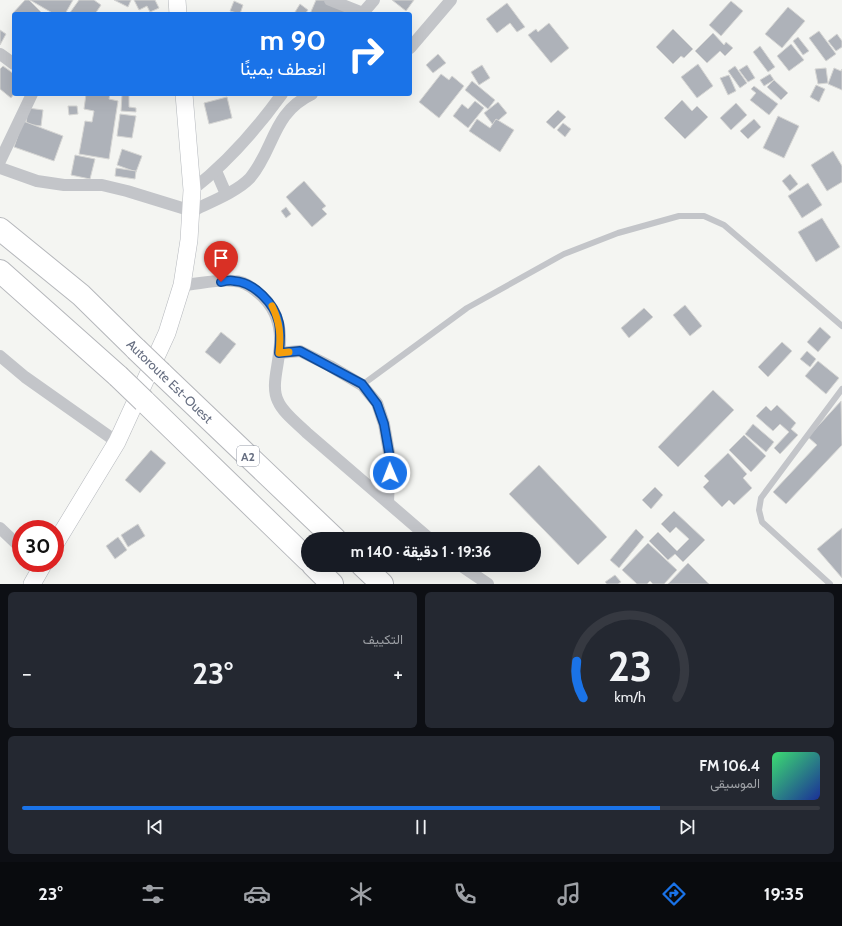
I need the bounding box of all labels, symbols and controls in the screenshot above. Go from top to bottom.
text: 90 m [260,23,326,57]
icon: right [340,28,392,80]
text: انعطف يمينًا [240,58,326,80]
pin [204,241,238,282]
icon: arrive [210,247,232,269]
street label: Autoroute Est-Ouest [124,336,217,427]
road number: A2 [237,446,259,466]
position arrow [369,452,411,494]
speed limit sign: 30 [12,520,64,572]
text: 19:36 · 1 دقيقة · 140 m [351,543,491,561]
text: التكييف [363,631,403,647]
text: 23 [607,641,652,691]
text: 23° [192,655,233,692]
text: − [22,660,32,687]
text: + [393,660,403,687]
text: km/h [614,688,645,706]
text: 106.4 FM [699,757,760,775]
text: الموسيقى [710,775,760,791]
icon: previous [144,816,166,838]
icon: pause [410,816,432,838]
icon: next [676,816,698,838]
icon: filters [139,880,167,908]
icon: car [243,880,271,908]
icon: climate [347,880,375,908]
icon: phone [451,880,479,908]
icon: music [555,880,583,908]
icon: directions [660,880,688,908]
text: 23° [38,883,63,905]
text: 19:35 [764,883,804,905]

